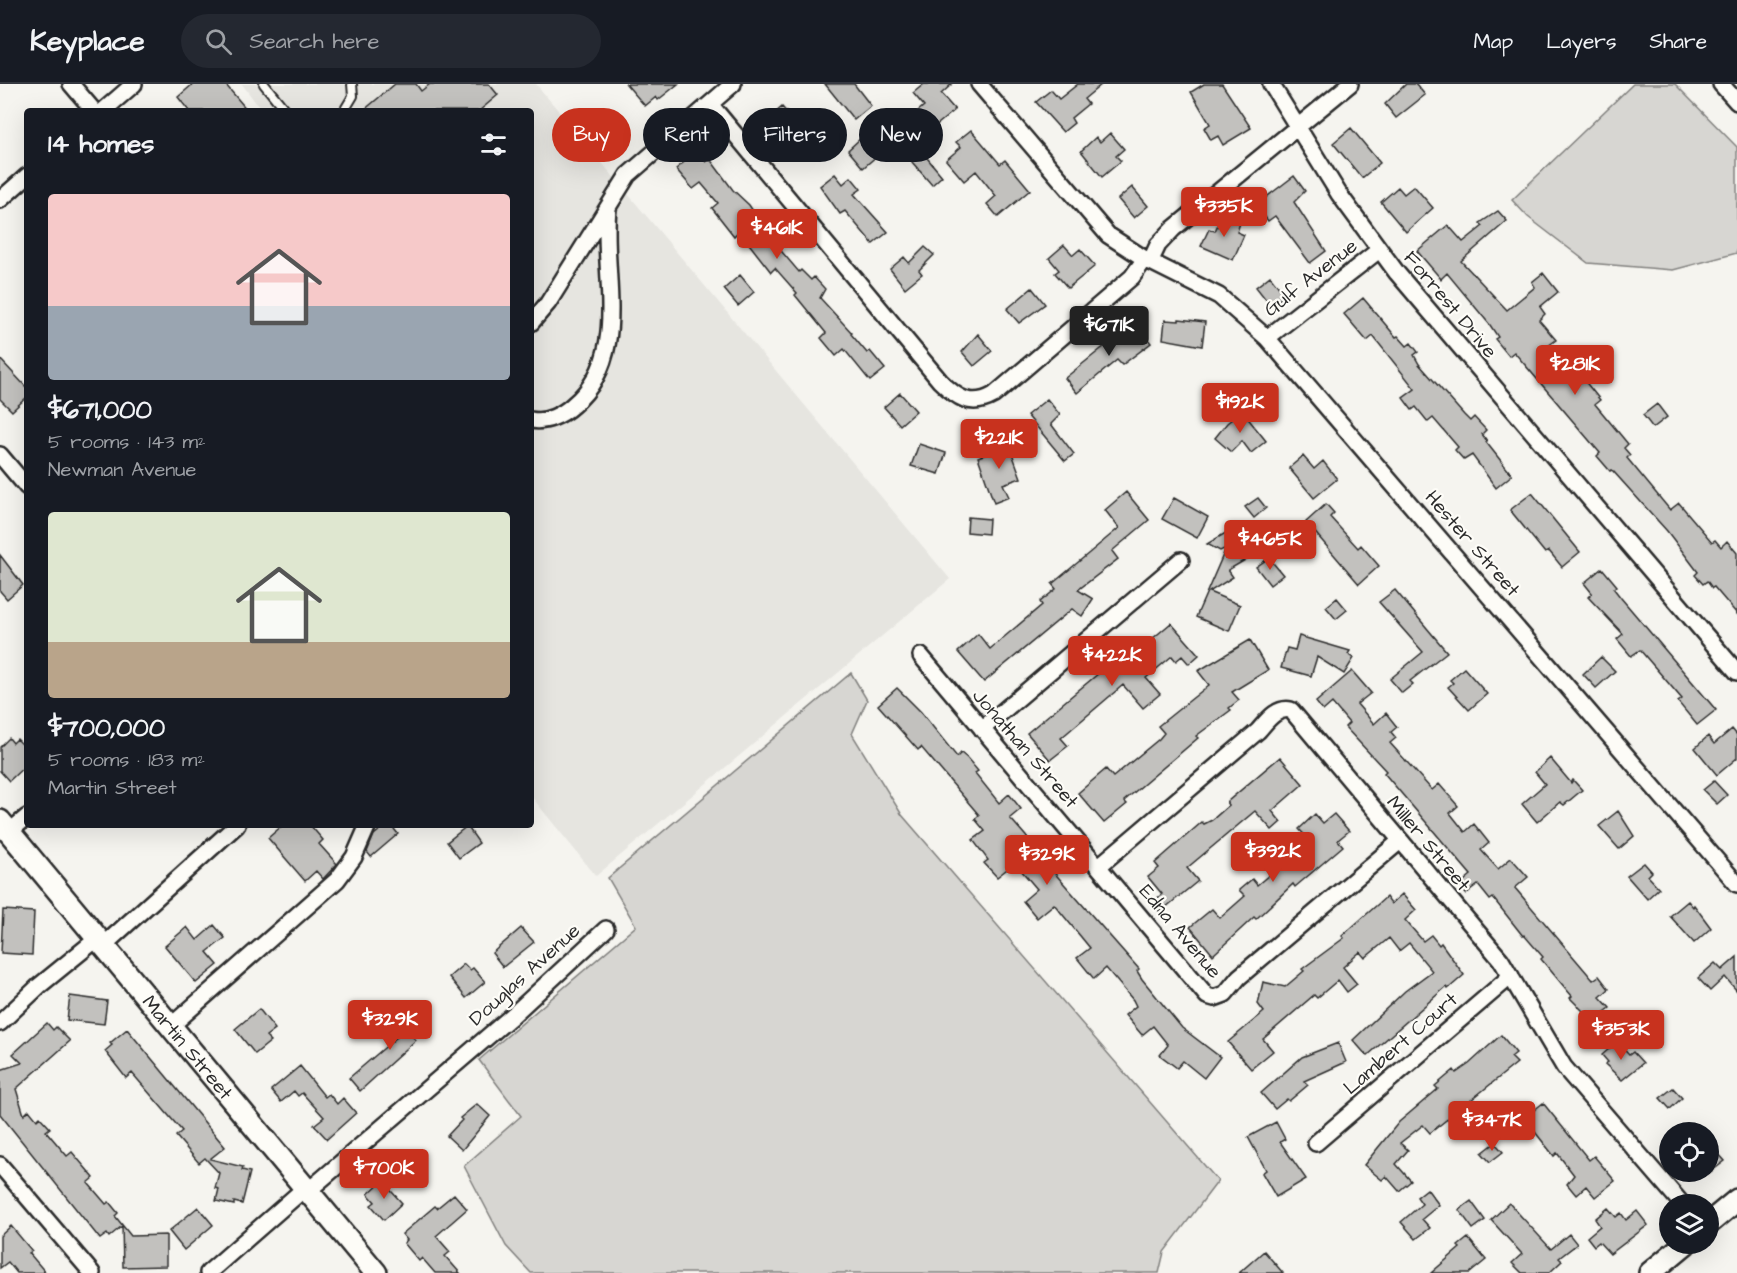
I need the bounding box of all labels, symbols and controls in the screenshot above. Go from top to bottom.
search box [181,14,601,68]
text: Keyplace [30,22,145,61]
icon: search [202,25,235,58]
text: Search here [250,26,379,57]
text: Map [1473,27,1513,56]
text: Layers [1546,27,1616,56]
text: Share [1649,27,1707,56]
chip: Buy [552,108,631,162]
chip: Rent [643,108,730,162]
chip: Filters [742,108,847,162]
chip: New [859,108,943,162]
text: 14 homes [48,126,154,162]
icon: filters [477,128,510,161]
pin: $335K [1182,187,1266,238]
text: $335K [1195,192,1253,220]
pin: $461K [735,209,819,260]
text: $461K [751,214,803,242]
street label: Gulf Avenue [1258,232,1364,323]
icon: home [225,233,333,341]
street label: Forrest Drive [1397,245,1504,364]
pin: $671K [1067,306,1151,357]
text: $671K [1084,311,1134,339]
pin: $281K [1533,345,1617,396]
text: $281K [1550,350,1600,378]
pin: $192K [1198,383,1282,434]
text: $192K [1216,388,1264,416]
text: $671,000 [48,392,152,428]
pin: $221K [957,419,1041,470]
text: $221K [975,424,1023,452]
text: 5 rooms · 143 m² [48,428,206,456]
text: Newman Avenue [48,456,196,484]
street label: Hester Street [1418,484,1526,603]
pin: $465K [1228,520,1312,571]
text: $465K [1238,525,1302,553]
icon: home [225,551,333,659]
pin: $422K [1070,636,1154,687]
text: $422K [1082,641,1142,669]
street label: Jonathan Street [966,683,1085,814]
text: $700,000 [48,710,165,746]
text: 5 rooms · 183 m² [48,746,205,774]
text: Martin Street [48,774,177,802]
street label: Miller Street [1380,790,1477,898]
pin: $392K [1231,832,1315,883]
pin: $329K [1005,835,1089,886]
text: $392K [1245,837,1301,865]
text: $329K [1019,840,1075,868]
street label: Edna Avenue [1132,878,1228,985]
street label: Douglas Avenue [463,917,587,1033]
street label: Lambert Court [1337,986,1464,1101]
street label: Martin Street [135,989,239,1106]
pin: $329K [348,1000,432,1051]
text: $329K [362,1005,418,1033]
pin: $353K [1579,1010,1663,1061]
text: $353K [1592,1015,1650,1043]
pin: $347K [1450,1101,1534,1152]
text: $347K [1462,1106,1522,1134]
map controls [1659,1122,1719,1254]
button: locate [1659,1122,1719,1182]
pin: $700K [342,1149,426,1200]
text: $700K [354,1154,414,1182]
button: layers [1659,1194,1719,1254]

